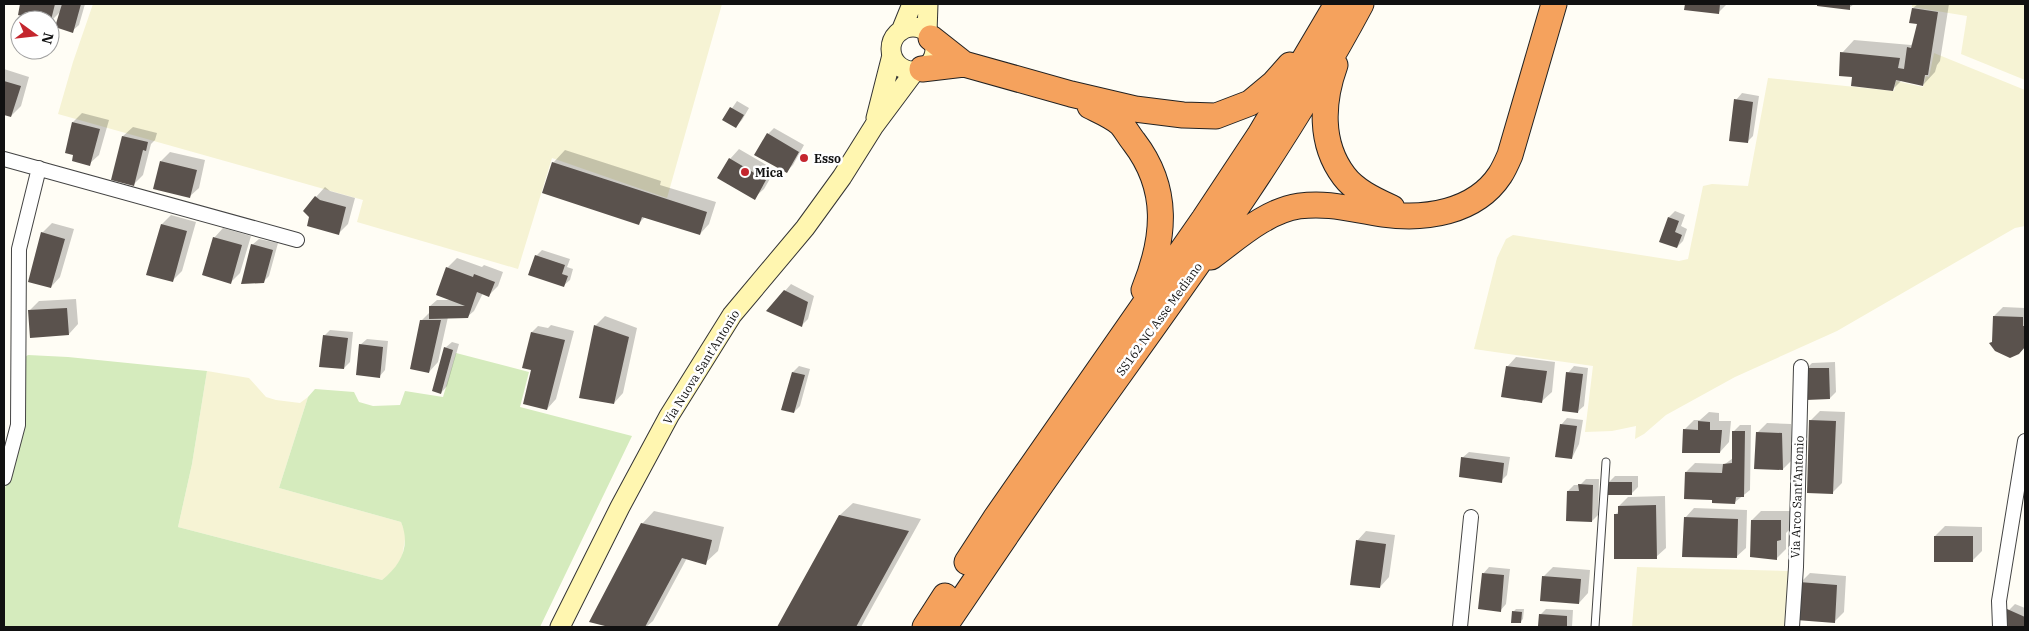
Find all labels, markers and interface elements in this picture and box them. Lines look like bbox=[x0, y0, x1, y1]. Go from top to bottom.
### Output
north arrow bbox=[10, 10, 60, 60]
text: N bbox=[37, 31, 58, 46]
place label: Esso bbox=[814, 151, 841, 166]
marker: Esso bbox=[798, 152, 810, 164]
place label: Mica bbox=[755, 165, 783, 180]
marker: Mica bbox=[739, 166, 751, 178]
street label: SS162 NC Asse Mediano bbox=[1113, 259, 1205, 379]
street label: Via Nuova Sant'Antonio bbox=[660, 307, 743, 427]
street label: Via Arco Sant'Antonio bbox=[1787, 435, 1807, 559]

